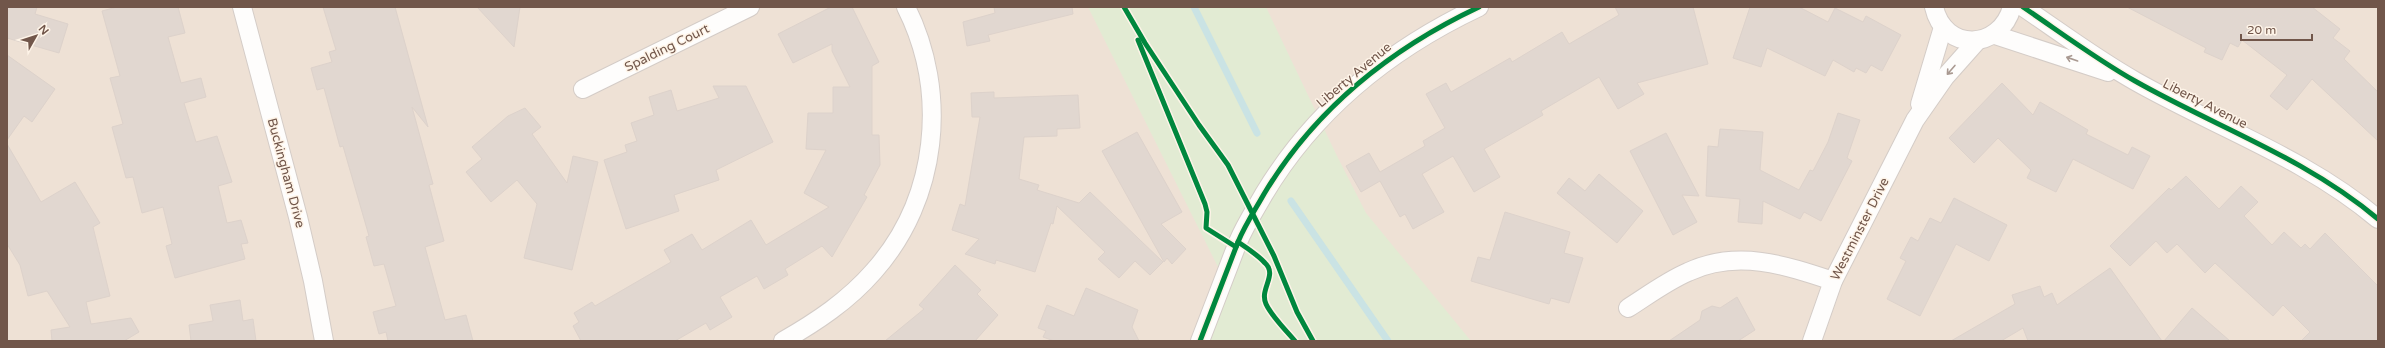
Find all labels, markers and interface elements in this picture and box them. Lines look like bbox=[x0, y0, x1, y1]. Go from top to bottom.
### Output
north arrow bbox=[16, 16, 56, 56]
scale bar bbox=[2241, 16, 2312, 42]
street label: Spalding Court bbox=[622, 21, 712, 75]
text: N bbox=[36, 22, 51, 38]
text: 20 m bbox=[2247, 23, 2276, 37]
street label: Liberty Avenue bbox=[1313, 39, 1395, 111]
one-way arrow bbox=[2065, 55, 2078, 62]
one-way arrow bbox=[1947, 65, 1956, 75]
street label: Liberty Avenue bbox=[2160, 76, 2250, 132]
street label: Buckingham Drive bbox=[264, 116, 308, 230]
street label: Westminster Drive bbox=[1827, 175, 1893, 283]

